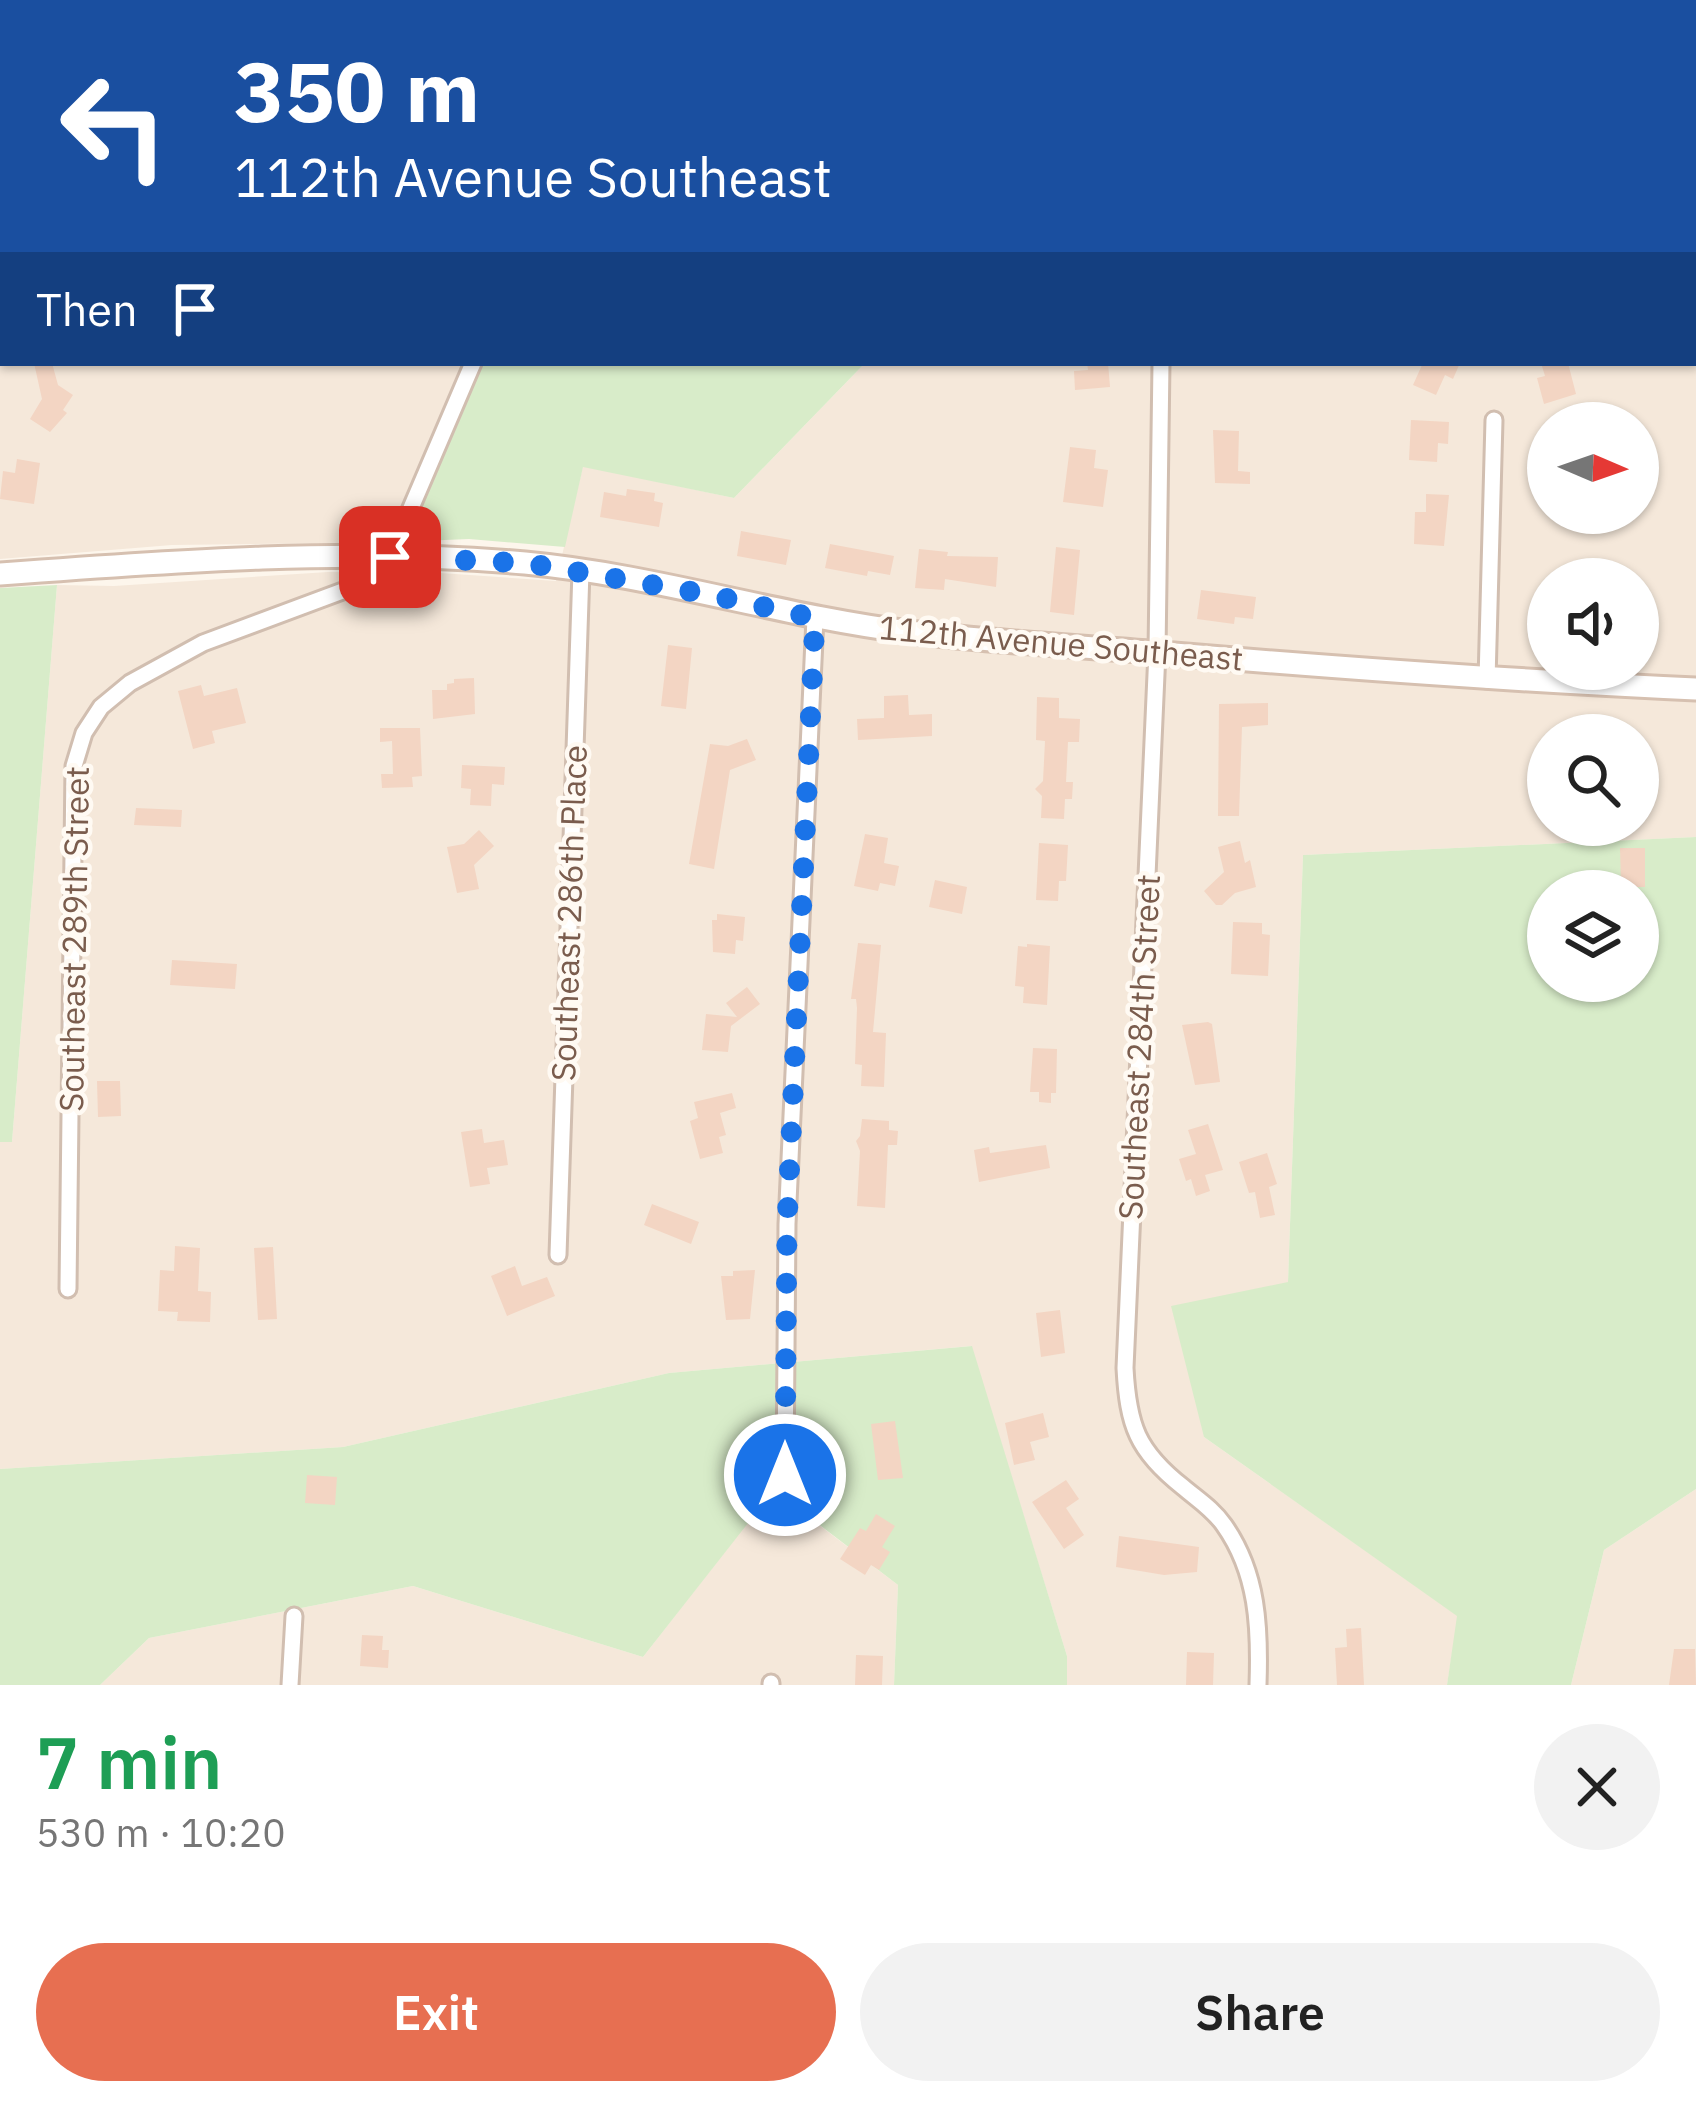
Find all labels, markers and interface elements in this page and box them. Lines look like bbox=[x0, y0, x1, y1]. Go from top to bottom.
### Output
text: 350 m bbox=[234, 36, 480, 145]
icon: left bbox=[36, 48, 192, 204]
text: 112th Avenue Southeast bbox=[234, 142, 832, 212]
icon: arrive bbox=[162, 276, 228, 342]
text: Then bbox=[36, 280, 138, 338]
north arrow bbox=[1527, 402, 1659, 534]
map controls bbox=[1527, 402, 1659, 1002]
pin bbox=[339, 506, 441, 608]
icon: arrive bbox=[357, 524, 423, 590]
button: sound bbox=[1527, 558, 1659, 690]
street label: 112th Avenue Southeast bbox=[877, 605, 1245, 680]
button: search bbox=[1527, 714, 1659, 846]
street label: Southeast 286th Place bbox=[541, 744, 596, 1082]
street label: Southeast 289th Street bbox=[49, 766, 98, 1112]
button: layers bbox=[1527, 870, 1659, 1002]
street label: Southeast 284th Street bbox=[1108, 873, 1169, 1221]
position arrow bbox=[722, 1412, 848, 1538]
text: 7 min bbox=[36, 1715, 222, 1809]
button: close bbox=[1534, 1724, 1660, 1850]
text: 530 m · 10:20 bbox=[36, 1807, 286, 1858]
button: Exit bbox=[36, 1943, 836, 2081]
button: Share bbox=[860, 1943, 1660, 2081]

